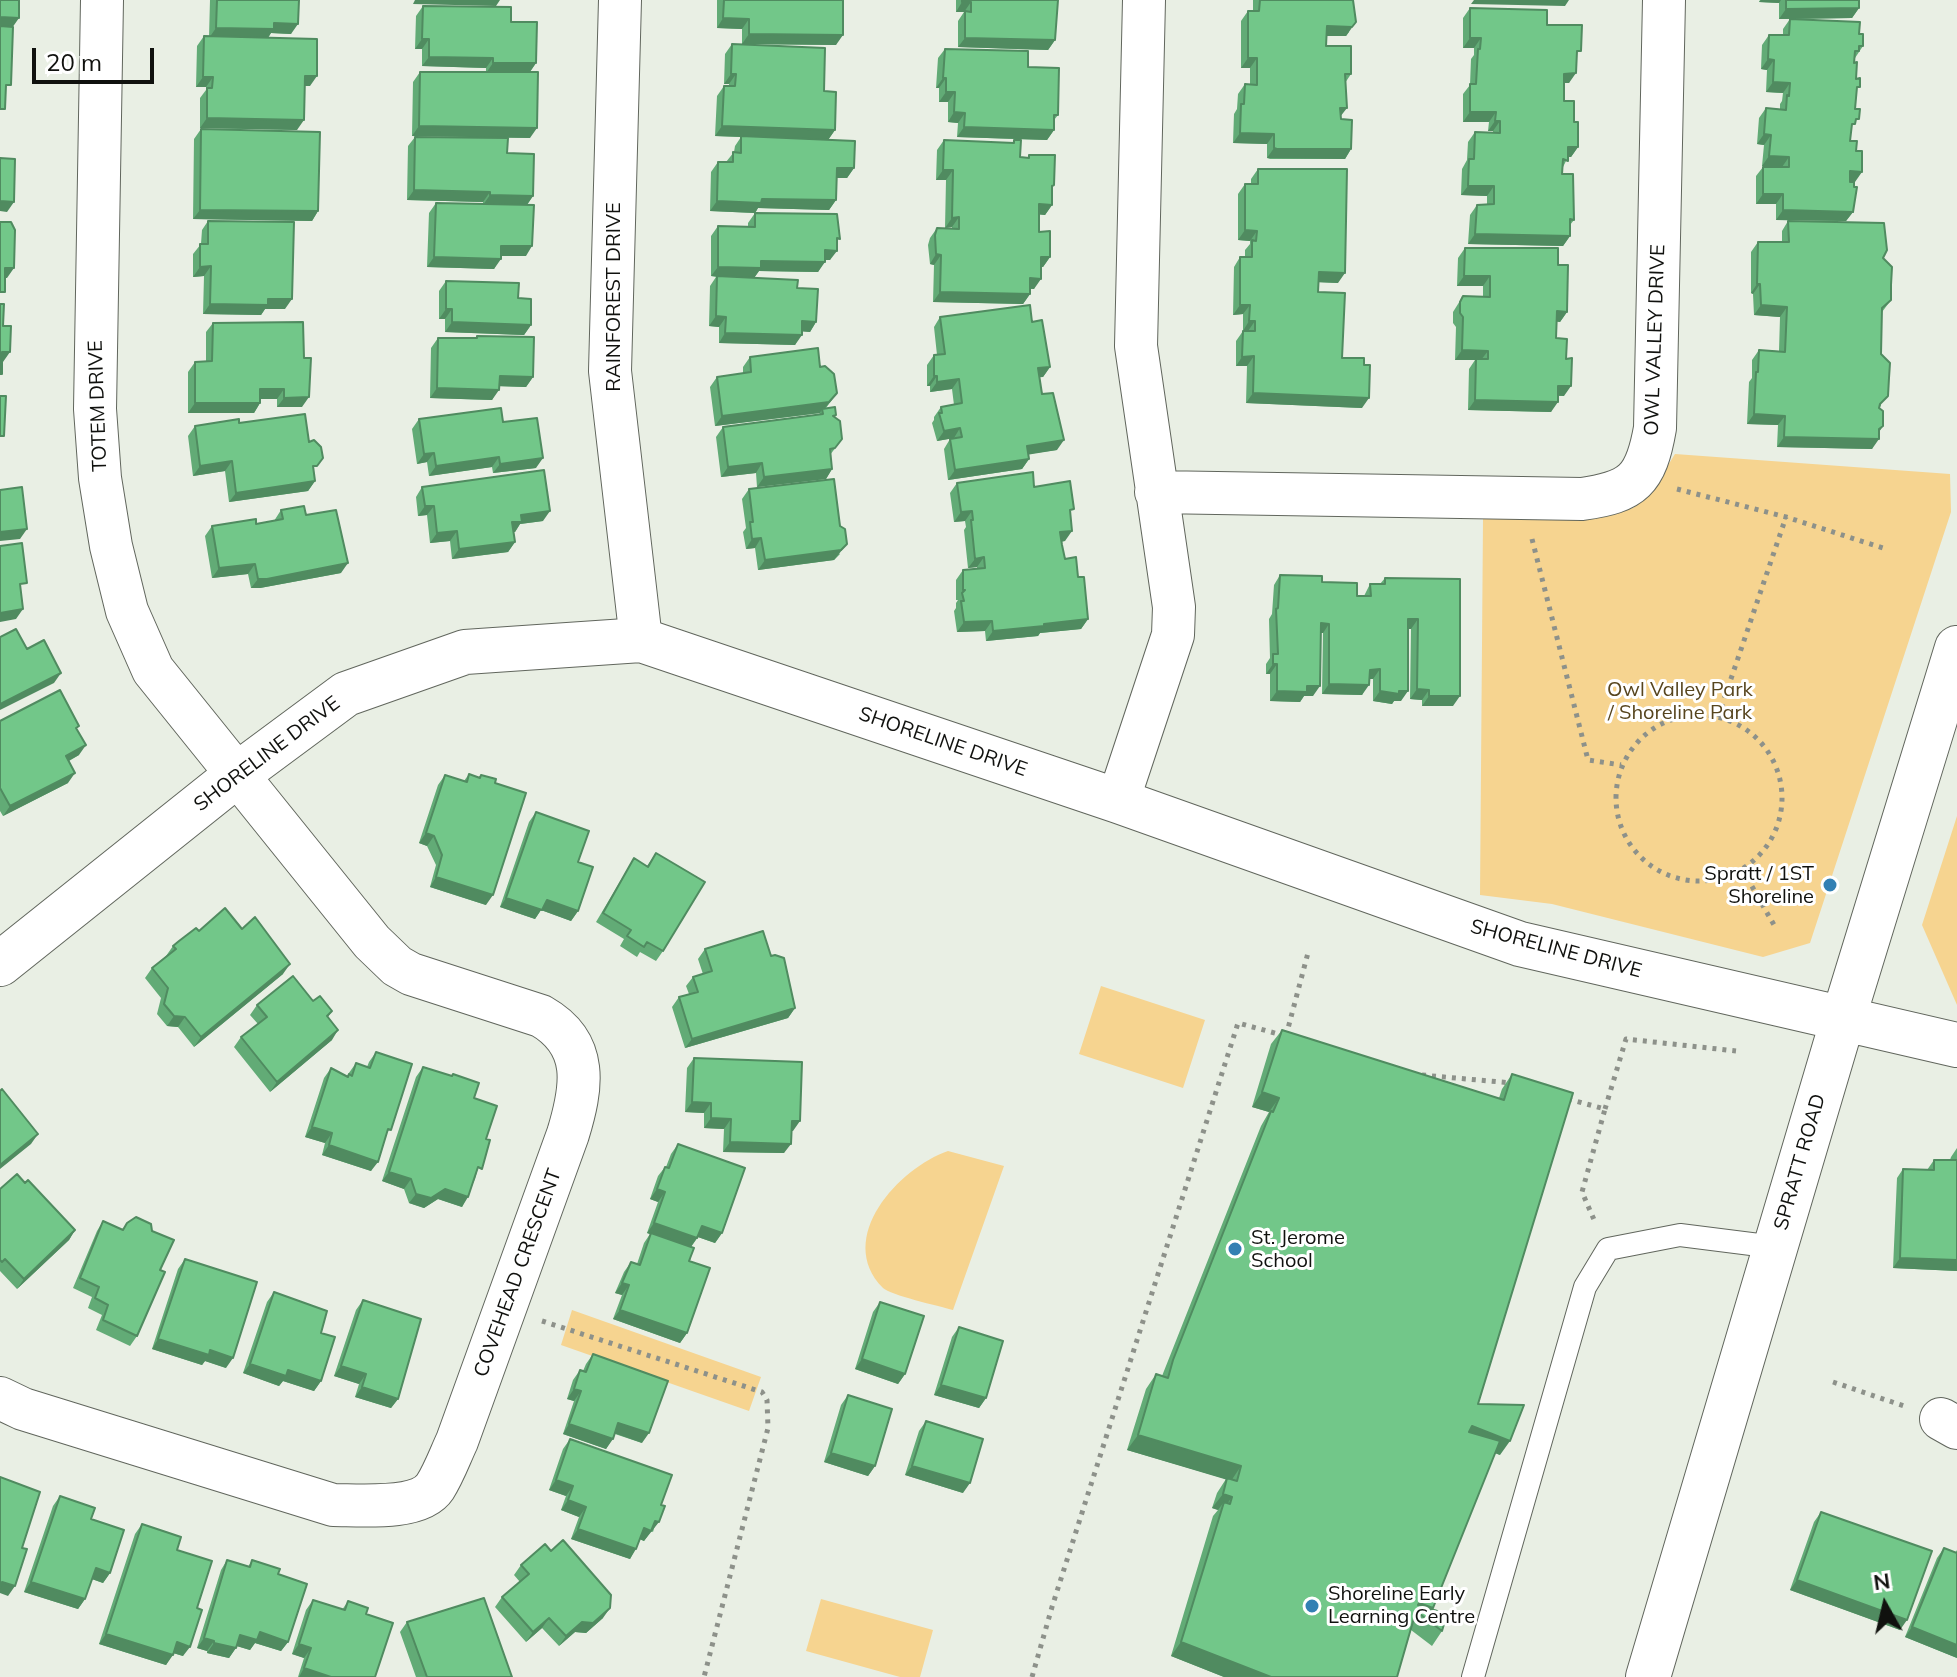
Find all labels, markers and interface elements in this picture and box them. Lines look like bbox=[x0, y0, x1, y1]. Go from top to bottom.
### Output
scale bar bbox=[36, 32, 158, 82]
text: 20 m bbox=[46, 47, 102, 77]
street label: RAINFOREST DRIVE bbox=[602, 202, 626, 392]
street label: OWL VALLEY DRIVE bbox=[1640, 244, 1670, 436]
street label: TOTEM DRIVE bbox=[84, 340, 112, 472]
park label: Owl Valley Park / Shoreline Park bbox=[1607, 678, 1753, 725]
street label: SHORELINE DRIVE bbox=[189, 691, 345, 817]
street label: SHORELINE DRIVE bbox=[856, 702, 1030, 782]
place label: Spratt / 1ST Shoreline bbox=[1704, 862, 1814, 909]
marker: Spratt / 1ST Shoreline bbox=[1821, 876, 1839, 894]
street label: SHORELINE DRIVE bbox=[1468, 915, 1644, 983]
street label: SPRATT ROAD bbox=[1769, 1091, 1831, 1233]
street label: COVEHEAD CRESCENT bbox=[469, 1166, 567, 1380]
place label: St. Jerome School bbox=[1251, 1226, 1345, 1273]
marker: St. Jerome School bbox=[1226, 1240, 1244, 1258]
north arrow bbox=[1845, 1565, 1925, 1645]
text: N bbox=[1871, 1566, 1892, 1596]
place label: Shoreline Early Learning Centre bbox=[1328, 1582, 1475, 1629]
marker: Shoreline Early Learning Centre bbox=[1303, 1597, 1321, 1615]

